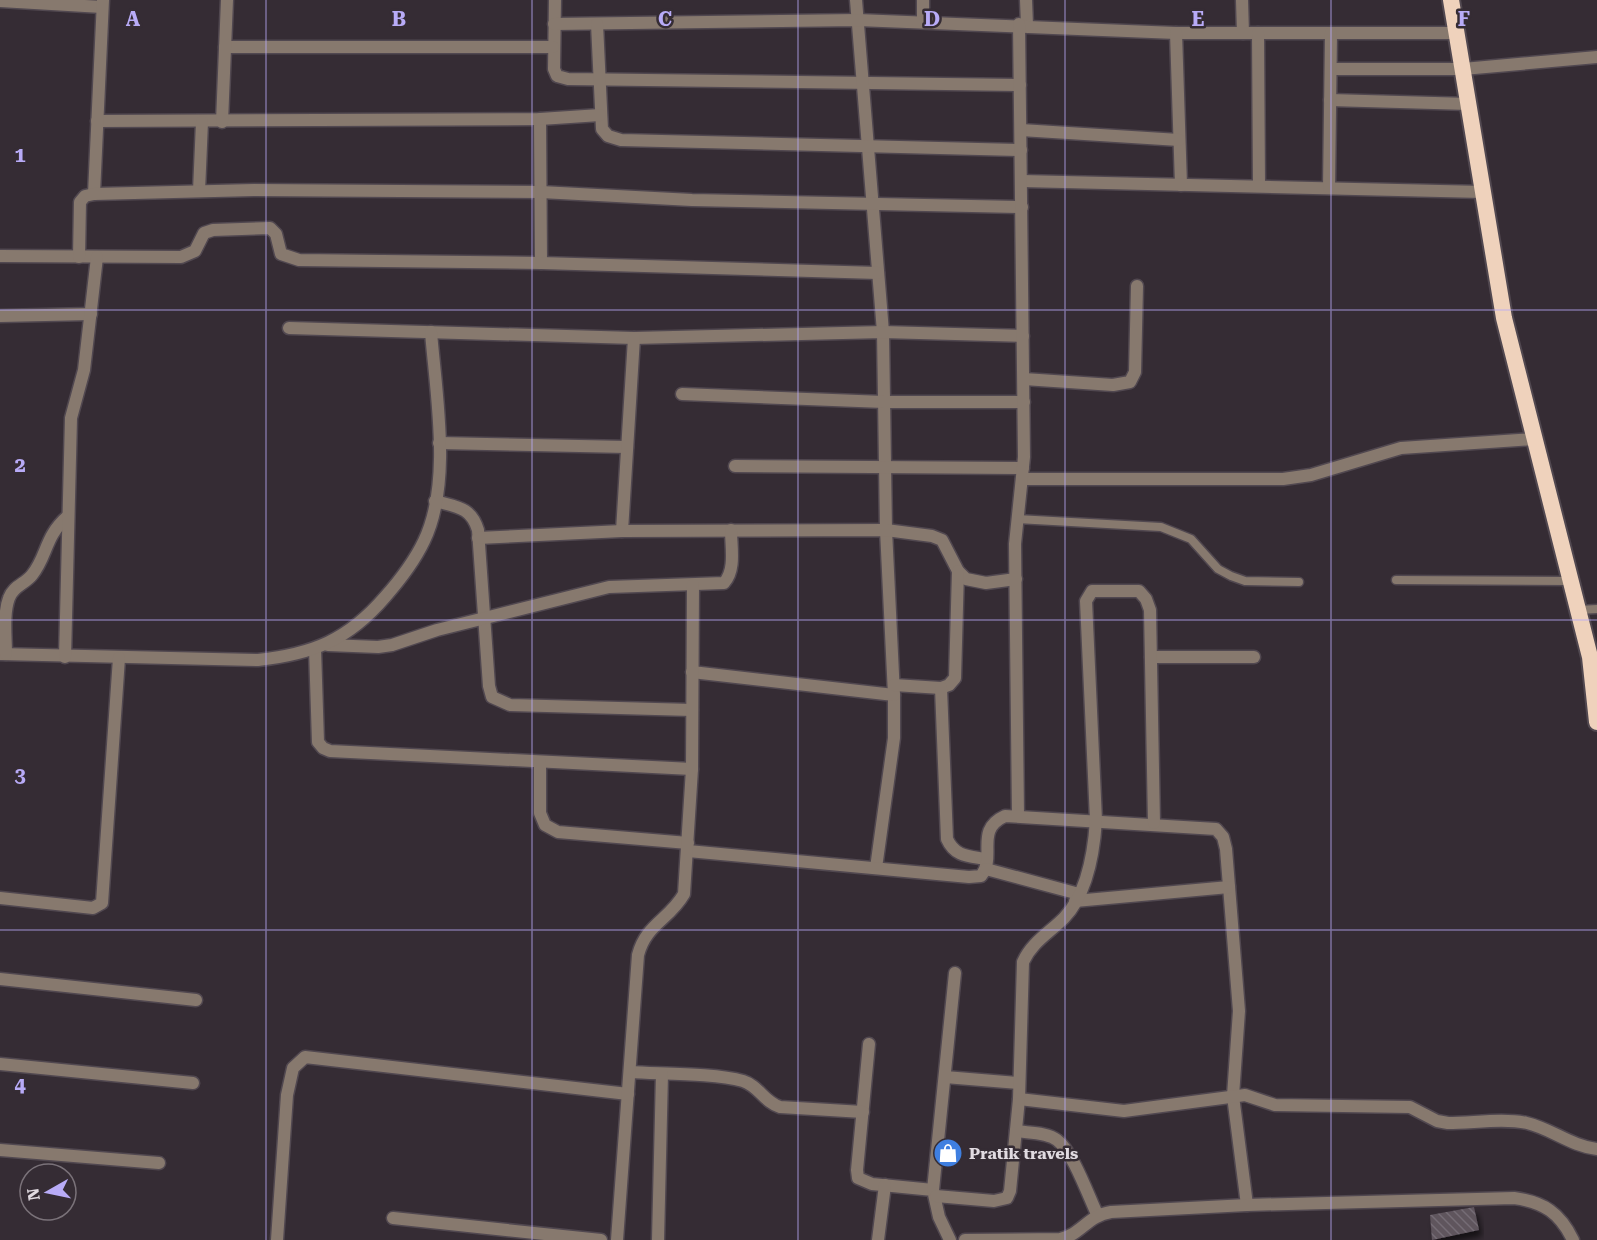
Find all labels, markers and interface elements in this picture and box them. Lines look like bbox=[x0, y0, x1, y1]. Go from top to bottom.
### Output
text: A bbox=[126, 7, 141, 31]
text: B bbox=[392, 7, 406, 31]
text: C bbox=[658, 7, 672, 31]
text: D bbox=[924, 7, 940, 31]
text: E bbox=[1192, 7, 1205, 31]
text: F bbox=[1458, 7, 1470, 31]
text: 1 bbox=[14, 143, 26, 167]
text: 2 bbox=[14, 453, 26, 477]
text: 3 bbox=[14, 763, 26, 787]
text: 4 bbox=[14, 1073, 26, 1097]
shop icon: Pratik travels bbox=[932, 1137, 964, 1169]
place label: Pratik travels bbox=[969, 1144, 1078, 1163]
north arrow bbox=[18, 1162, 78, 1222]
text: N bbox=[23, 1187, 44, 1202]

